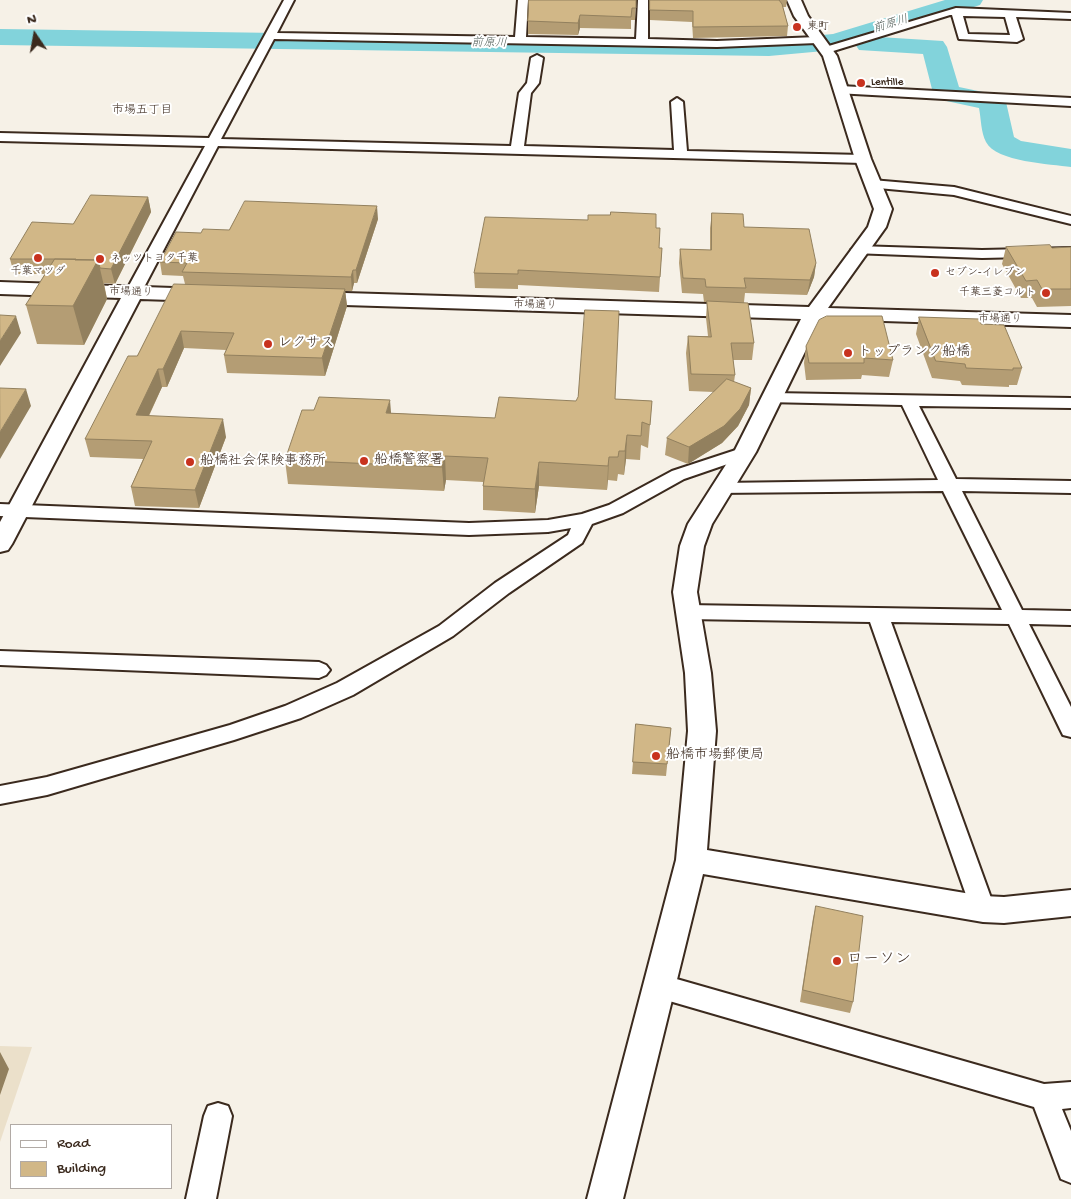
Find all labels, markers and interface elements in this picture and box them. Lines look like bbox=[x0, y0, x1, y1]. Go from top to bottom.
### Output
north arrow bbox=[10, 10, 60, 60]
text: N bbox=[26, 11, 38, 29]
water label: 前原川 bbox=[872, 13, 910, 37]
place label: 東町 bbox=[807, 20, 829, 34]
marker: 東町 bbox=[791, 21, 803, 33]
water label: 前原川 bbox=[471, 36, 507, 52]
place label: Lentille bbox=[871, 76, 903, 90]
marker: Lentille bbox=[855, 77, 867, 89]
district label: 市場五丁目 bbox=[112, 104, 172, 118]
marker: 千葉マツダ bbox=[32, 252, 44, 264]
place label: ネッツトヨタ千葉 bbox=[110, 252, 198, 266]
marker: ネッツトヨタ千葉 bbox=[94, 253, 106, 265]
place label: 千葉マツダ bbox=[11, 265, 65, 279]
place label: セブン-イレブン bbox=[945, 266, 1025, 280]
marker: セブン-イレブン bbox=[929, 267, 941, 279]
street label: 市場通り bbox=[109, 286, 153, 300]
place label: 千葉三菱コルト bbox=[959, 286, 1036, 300]
marker: 千葉三菱コルト bbox=[1040, 287, 1052, 299]
street label: 市場通り bbox=[513, 299, 557, 313]
street label: 市場通り bbox=[978, 313, 1022, 327]
place label: レクサス bbox=[278, 336, 334, 352]
marker: レクサス bbox=[262, 338, 274, 350]
place label: トップランク船橋 bbox=[858, 345, 970, 361]
marker: トップランク船橋 bbox=[842, 347, 854, 359]
place label: 船橋警察署 bbox=[374, 453, 444, 469]
place label: 船橋社会保険事務所 bbox=[200, 454, 326, 470]
marker: 船橋警察署 bbox=[358, 455, 370, 467]
marker: 船橋社会保険事務所 bbox=[184, 456, 196, 468]
place label: 船橋市場郵便局 bbox=[666, 748, 764, 764]
marker: 船橋市場郵便局 bbox=[650, 750, 662, 762]
place label: ローソン bbox=[847, 951, 911, 971]
marker: ローソン bbox=[831, 955, 843, 967]
legend bbox=[10, 1124, 172, 1189]
text: Road bbox=[57, 1135, 90, 1153]
text: Building bbox=[57, 1160, 106, 1178]

